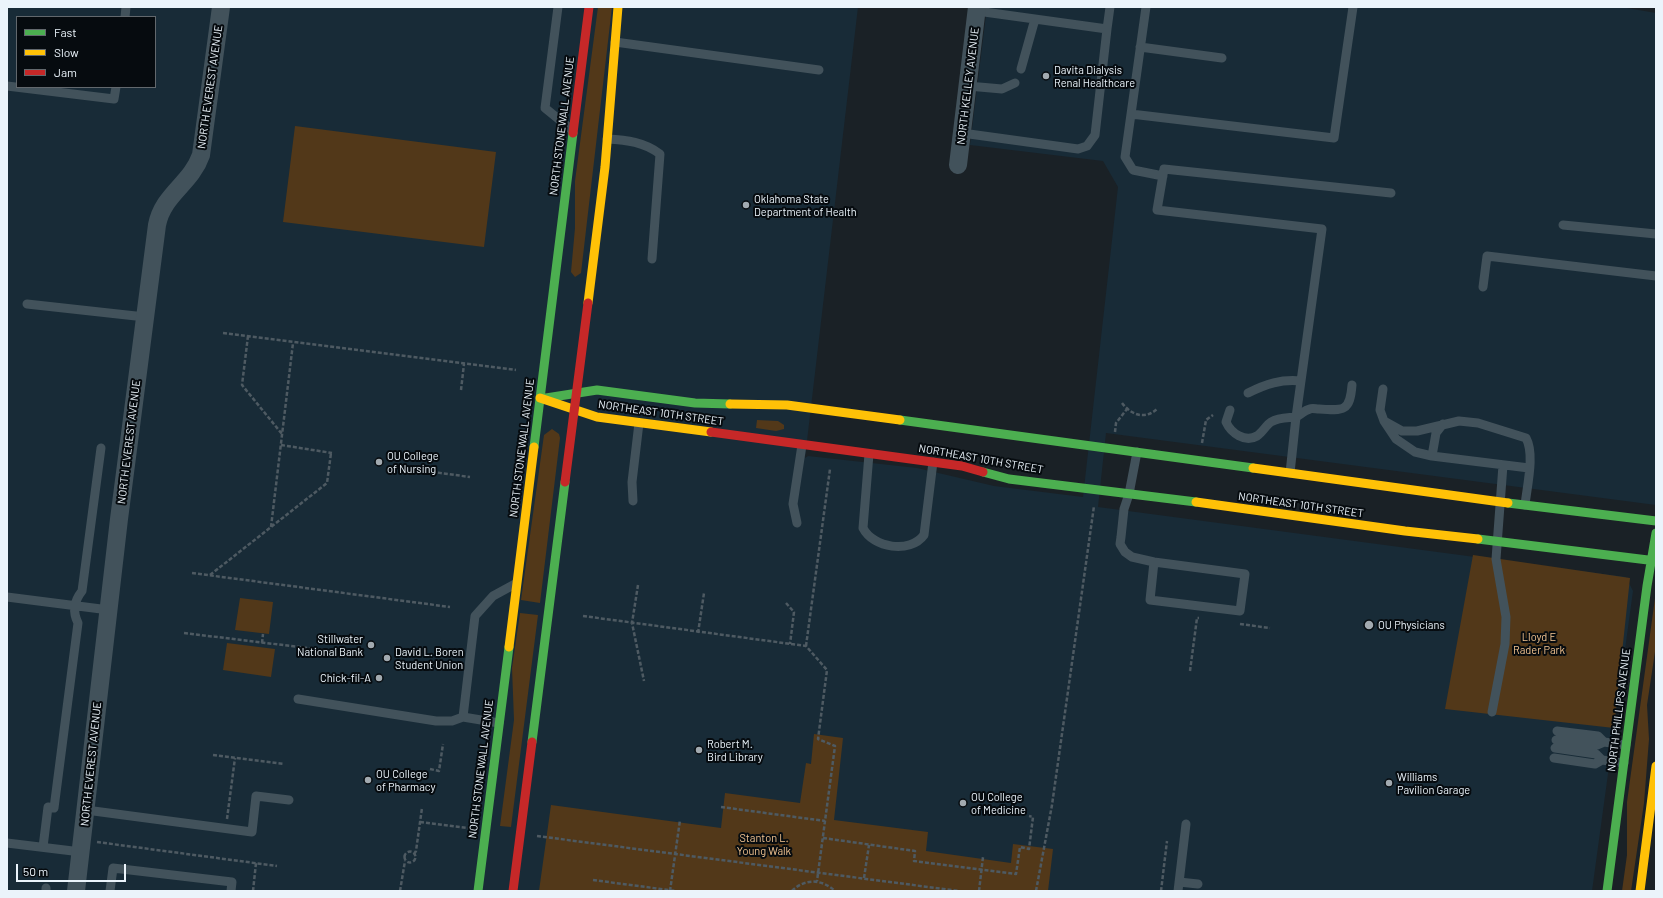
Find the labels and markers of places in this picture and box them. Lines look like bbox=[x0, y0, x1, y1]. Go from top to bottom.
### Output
place label: Davita Dialysis Renal Healthcare bbox=[1054, 63, 1135, 89]
marker: Davita Dialysis Renal Healthcare bbox=[1041, 71, 1051, 81]
place label: Oklahoma State Department of Health bbox=[754, 192, 857, 218]
marker: Oklahoma State Department of Health bbox=[741, 200, 751, 210]
place label: OU College of Nursing bbox=[387, 449, 439, 475]
marker: OU College of Nursing bbox=[374, 457, 384, 467]
place label: OU Physicians bbox=[1378, 618, 1445, 632]
marker: OU Physicians bbox=[1363, 619, 1375, 631]
place label: Stillwater National Bank bbox=[297, 632, 363, 658]
marker: Stillwater National Bank bbox=[366, 640, 376, 650]
place label: David L. Boren Student Union bbox=[395, 645, 464, 671]
marker: David L. Boren Student Union bbox=[382, 653, 392, 663]
place label: Chick-fil-A bbox=[320, 671, 371, 685]
marker: Chick-fil-A bbox=[374, 673, 384, 683]
place label: Robert M. Bird Library bbox=[707, 737, 763, 763]
marker: Robert M. Bird Library bbox=[694, 745, 704, 755]
place label: OU College of Pharmacy bbox=[376, 767, 436, 793]
place label: Williams Pavilion Garage bbox=[1397, 770, 1470, 796]
marker: OU College of Pharmacy bbox=[363, 775, 373, 785]
marker: Williams Pavilion Garage bbox=[1384, 778, 1394, 788]
place label: OU College of Medicine bbox=[971, 790, 1026, 816]
marker: OU College of Medicine bbox=[958, 798, 968, 808]

